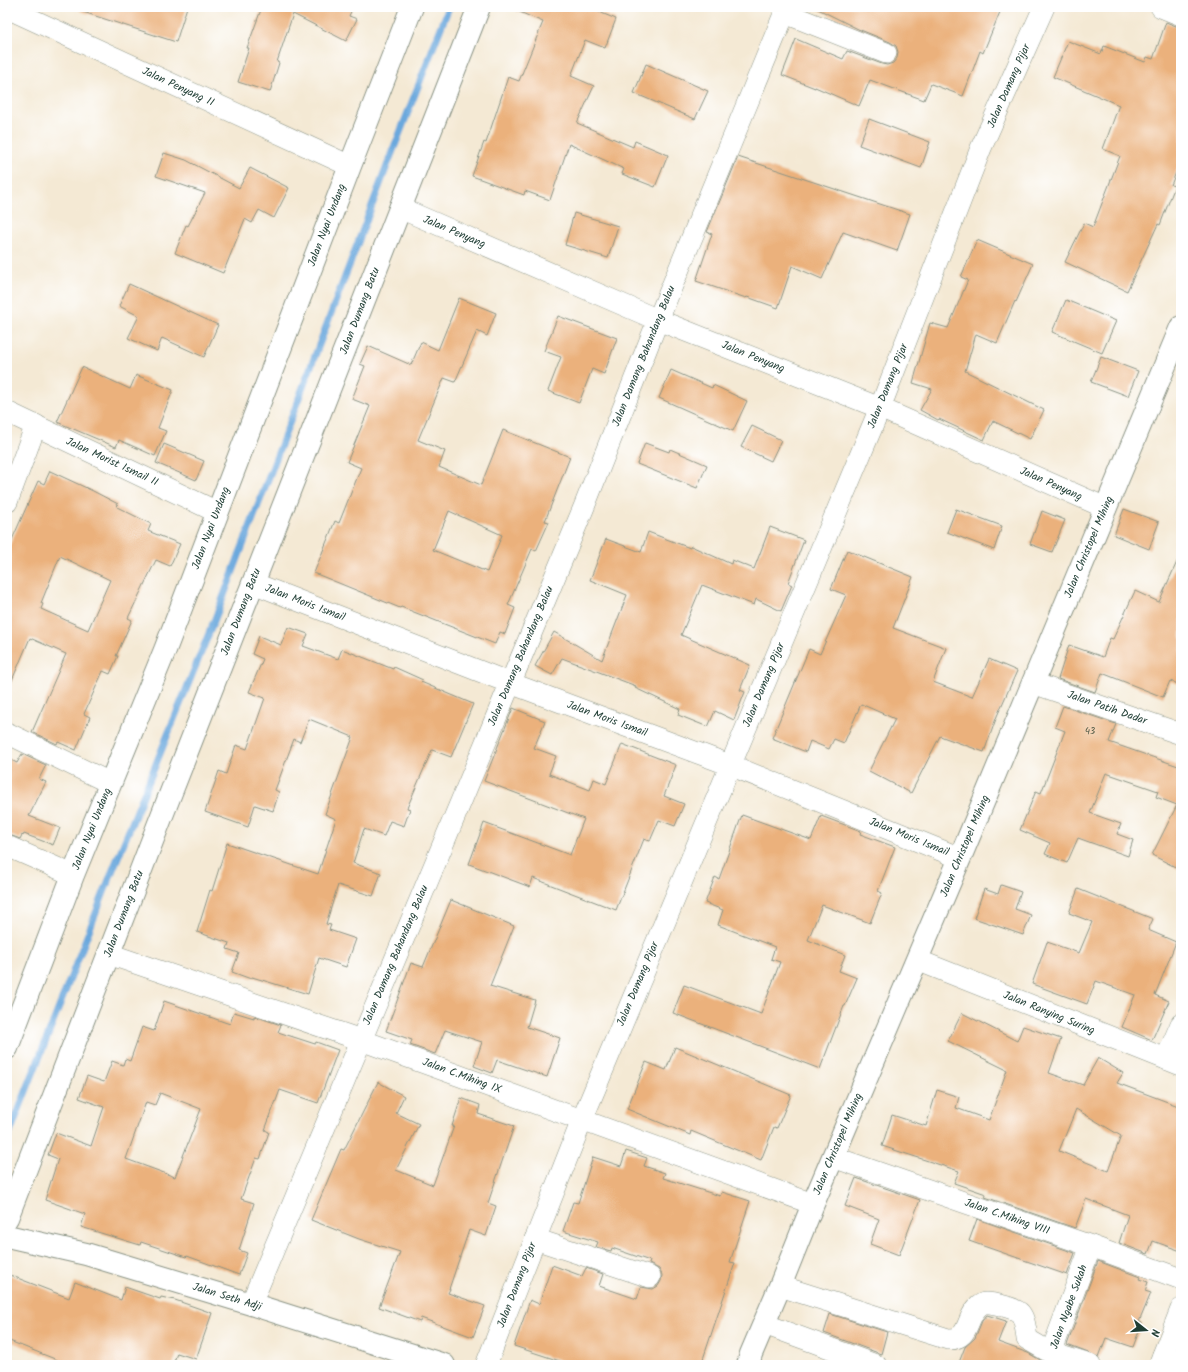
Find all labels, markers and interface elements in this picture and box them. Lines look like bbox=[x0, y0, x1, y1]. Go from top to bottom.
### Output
street label: Jalan Damang Pijar bbox=[982, 40, 1036, 131]
street label: Jalan Penyang II bbox=[139, 62, 217, 112]
street label: Jalan Nyai Undang bbox=[303, 181, 351, 269]
street label: Jalan Penyang bbox=[420, 211, 488, 253]
street label: Jalan Dumang Batu bbox=[335, 264, 385, 357]
street label: Jalan Damang Bahandang Balau bbox=[607, 282, 681, 429]
street label: Jalan Penyang bbox=[719, 336, 787, 378]
street label: Jalan Damang Pijar bbox=[863, 340, 914, 431]
street label: Jalan Morist Ismail II bbox=[63, 433, 161, 491]
street label: Jalan Penyang bbox=[1017, 462, 1085, 506]
street label: Jalan Nyai Undang bbox=[187, 484, 235, 572]
street label: Jalan Christopel Mihing bbox=[1059, 493, 1119, 601]
street label: Jalan Dumang Batu bbox=[216, 565, 266, 658]
street label: Jalan Moris Ismail bbox=[262, 579, 348, 627]
street label: Jalan Damang Bahandang Balau bbox=[483, 583, 559, 729]
street label: Jalan Damang Pijar bbox=[738, 639, 790, 730]
street label: Jalan Patih Dadar bbox=[1065, 686, 1151, 731]
street label: Jalan Moris Ismail bbox=[564, 696, 650, 742]
house number: 43 bbox=[1085, 724, 1095, 739]
street label: Jalan Nyai Undang bbox=[67, 785, 117, 873]
street label: Jalan Christopel Mihing bbox=[935, 792, 995, 900]
street label: Jalan Moris Ismail bbox=[866, 813, 952, 861]
street label: Jalan Dumang Batu bbox=[99, 867, 149, 960]
street label: Jalan Damang Bahandang Balau bbox=[358, 882, 434, 1028]
street label: Jalan Damang Pijar bbox=[612, 938, 664, 1029]
street label: Jalan Ranying Suring bbox=[1000, 986, 1098, 1040]
street label: Jalan C.Mihing IX bbox=[420, 1053, 504, 1099]
street label: Jalan Christopel Mihing bbox=[808, 1090, 868, 1198]
street label: Jalan C.Mihing VIII bbox=[962, 1194, 1052, 1240]
street label: Jalan Damang Pijar bbox=[492, 1238, 542, 1330]
street label: Jalan Ngabe Sukah bbox=[1045, 1262, 1093, 1352]
street label: Jalan Seth Adji bbox=[190, 1278, 264, 1316]
north arrow bbox=[1126, 1310, 1166, 1350]
text: N bbox=[1145, 1327, 1164, 1339]

